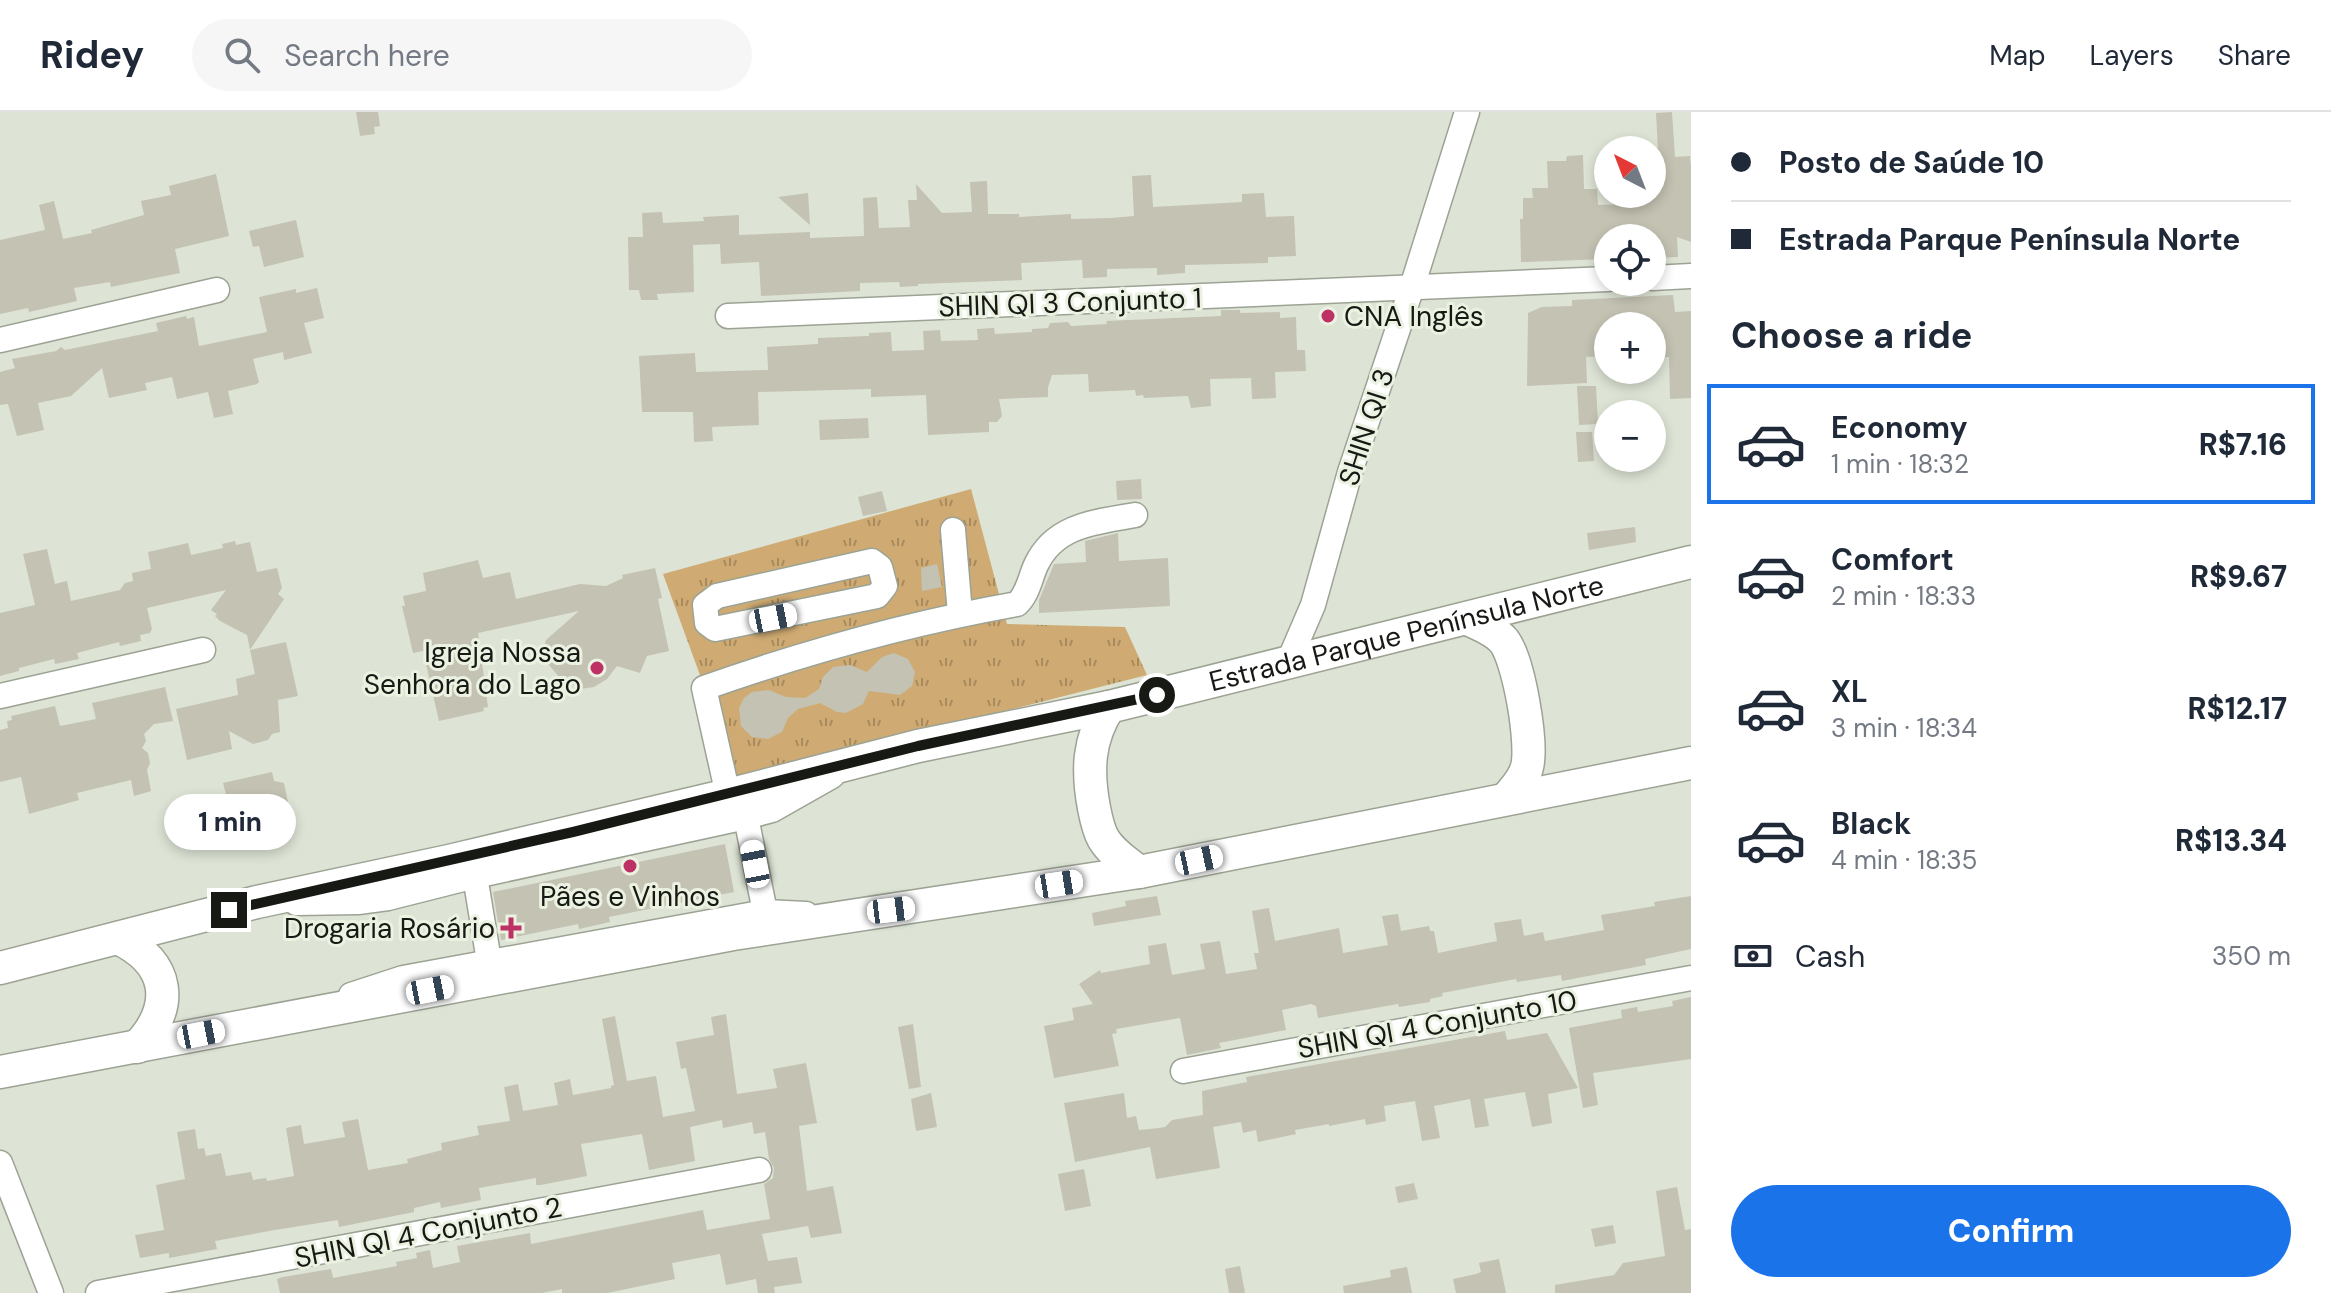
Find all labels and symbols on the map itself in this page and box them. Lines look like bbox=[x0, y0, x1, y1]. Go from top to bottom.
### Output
north arrow bbox=[1594, 136, 1666, 208]
street label: SHIN QI 3 Conjunto 1 bbox=[938, 279, 1202, 326]
place label: CNA Inglês bbox=[1344, 298, 1484, 335]
marker: CNA Inglês bbox=[1319, 307, 1337, 325]
street label: SHIN QI 3 bbox=[1330, 364, 1403, 490]
street label: Estrada Parque Península Norte bbox=[1205, 566, 1608, 700]
car bbox=[747, 602, 799, 634]
place label: Igreja Nossa Senhora do Lago bbox=[364, 634, 581, 703]
marker: Igreja Nossa Senhora do Lago bbox=[588, 659, 606, 677]
route start bbox=[1139, 677, 1175, 713]
callout: 1 min bbox=[163, 794, 295, 850]
car bbox=[739, 838, 771, 890]
car bbox=[1173, 843, 1225, 877]
marker: Pães e Vinhos bbox=[621, 857, 639, 875]
car bbox=[1033, 868, 1085, 900]
place label: Pães e Vinhos bbox=[540, 878, 720, 915]
route end bbox=[211, 892, 247, 928]
car bbox=[866, 895, 916, 925]
place label: Drogaria Rosário bbox=[284, 910, 495, 947]
marker: Drogaria Rosário bbox=[502, 919, 520, 937]
car bbox=[404, 974, 456, 1006]
street label: SHIN QI 4 Conjunto 10 bbox=[1295, 982, 1580, 1067]
car bbox=[175, 1018, 227, 1050]
street label: SHIN QI 4 Conjunto 2 bbox=[291, 1188, 565, 1277]

